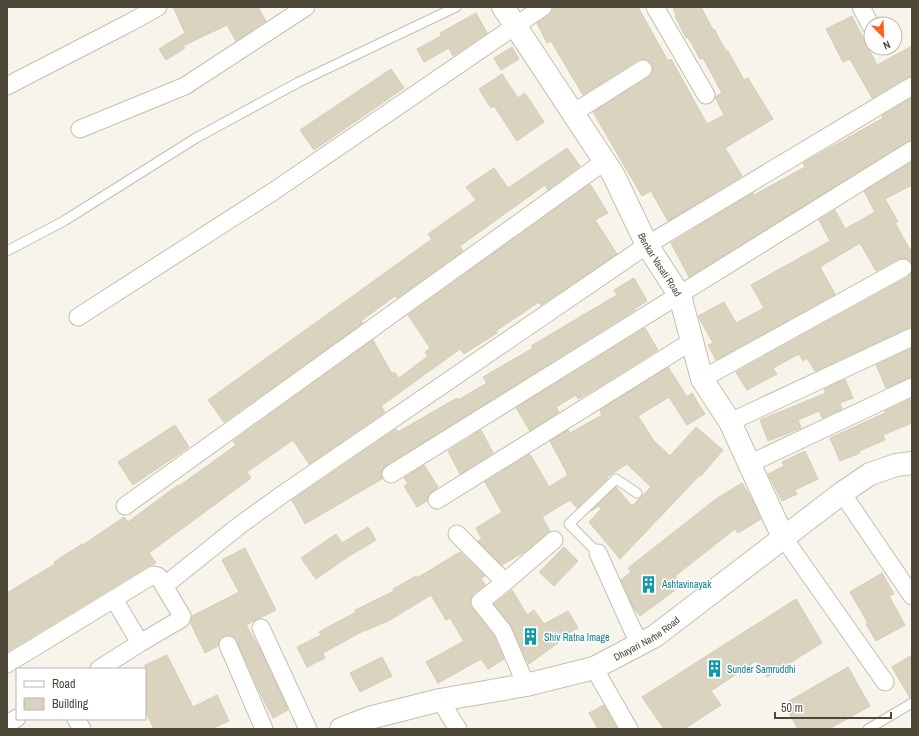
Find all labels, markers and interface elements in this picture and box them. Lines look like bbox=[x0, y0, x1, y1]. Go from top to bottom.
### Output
north arrow bbox=[863, 16, 903, 56]
text: N bbox=[881, 37, 893, 53]
street label: Benkar Vasati Road bbox=[635, 231, 684, 299]
building icon: Ashtavinayak bbox=[639, 574, 659, 594]
place label: Ashtavinayak bbox=[661, 578, 712, 591]
street label: Dhayari Narhe Road bbox=[611, 614, 682, 664]
building icon: Shiv Ratna Image bbox=[521, 627, 541, 647]
place label: Shiv Ratna Image bbox=[544, 631, 610, 644]
building icon: Sunder Samruddhi bbox=[704, 659, 724, 679]
place label: Sunder Samruddhi bbox=[727, 663, 796, 676]
legend bbox=[16, 668, 146, 720]
text: Road bbox=[52, 676, 76, 692]
scale bar bbox=[775, 694, 891, 720]
text: Building bbox=[52, 696, 89, 712]
text: 50 m bbox=[781, 700, 803, 716]

